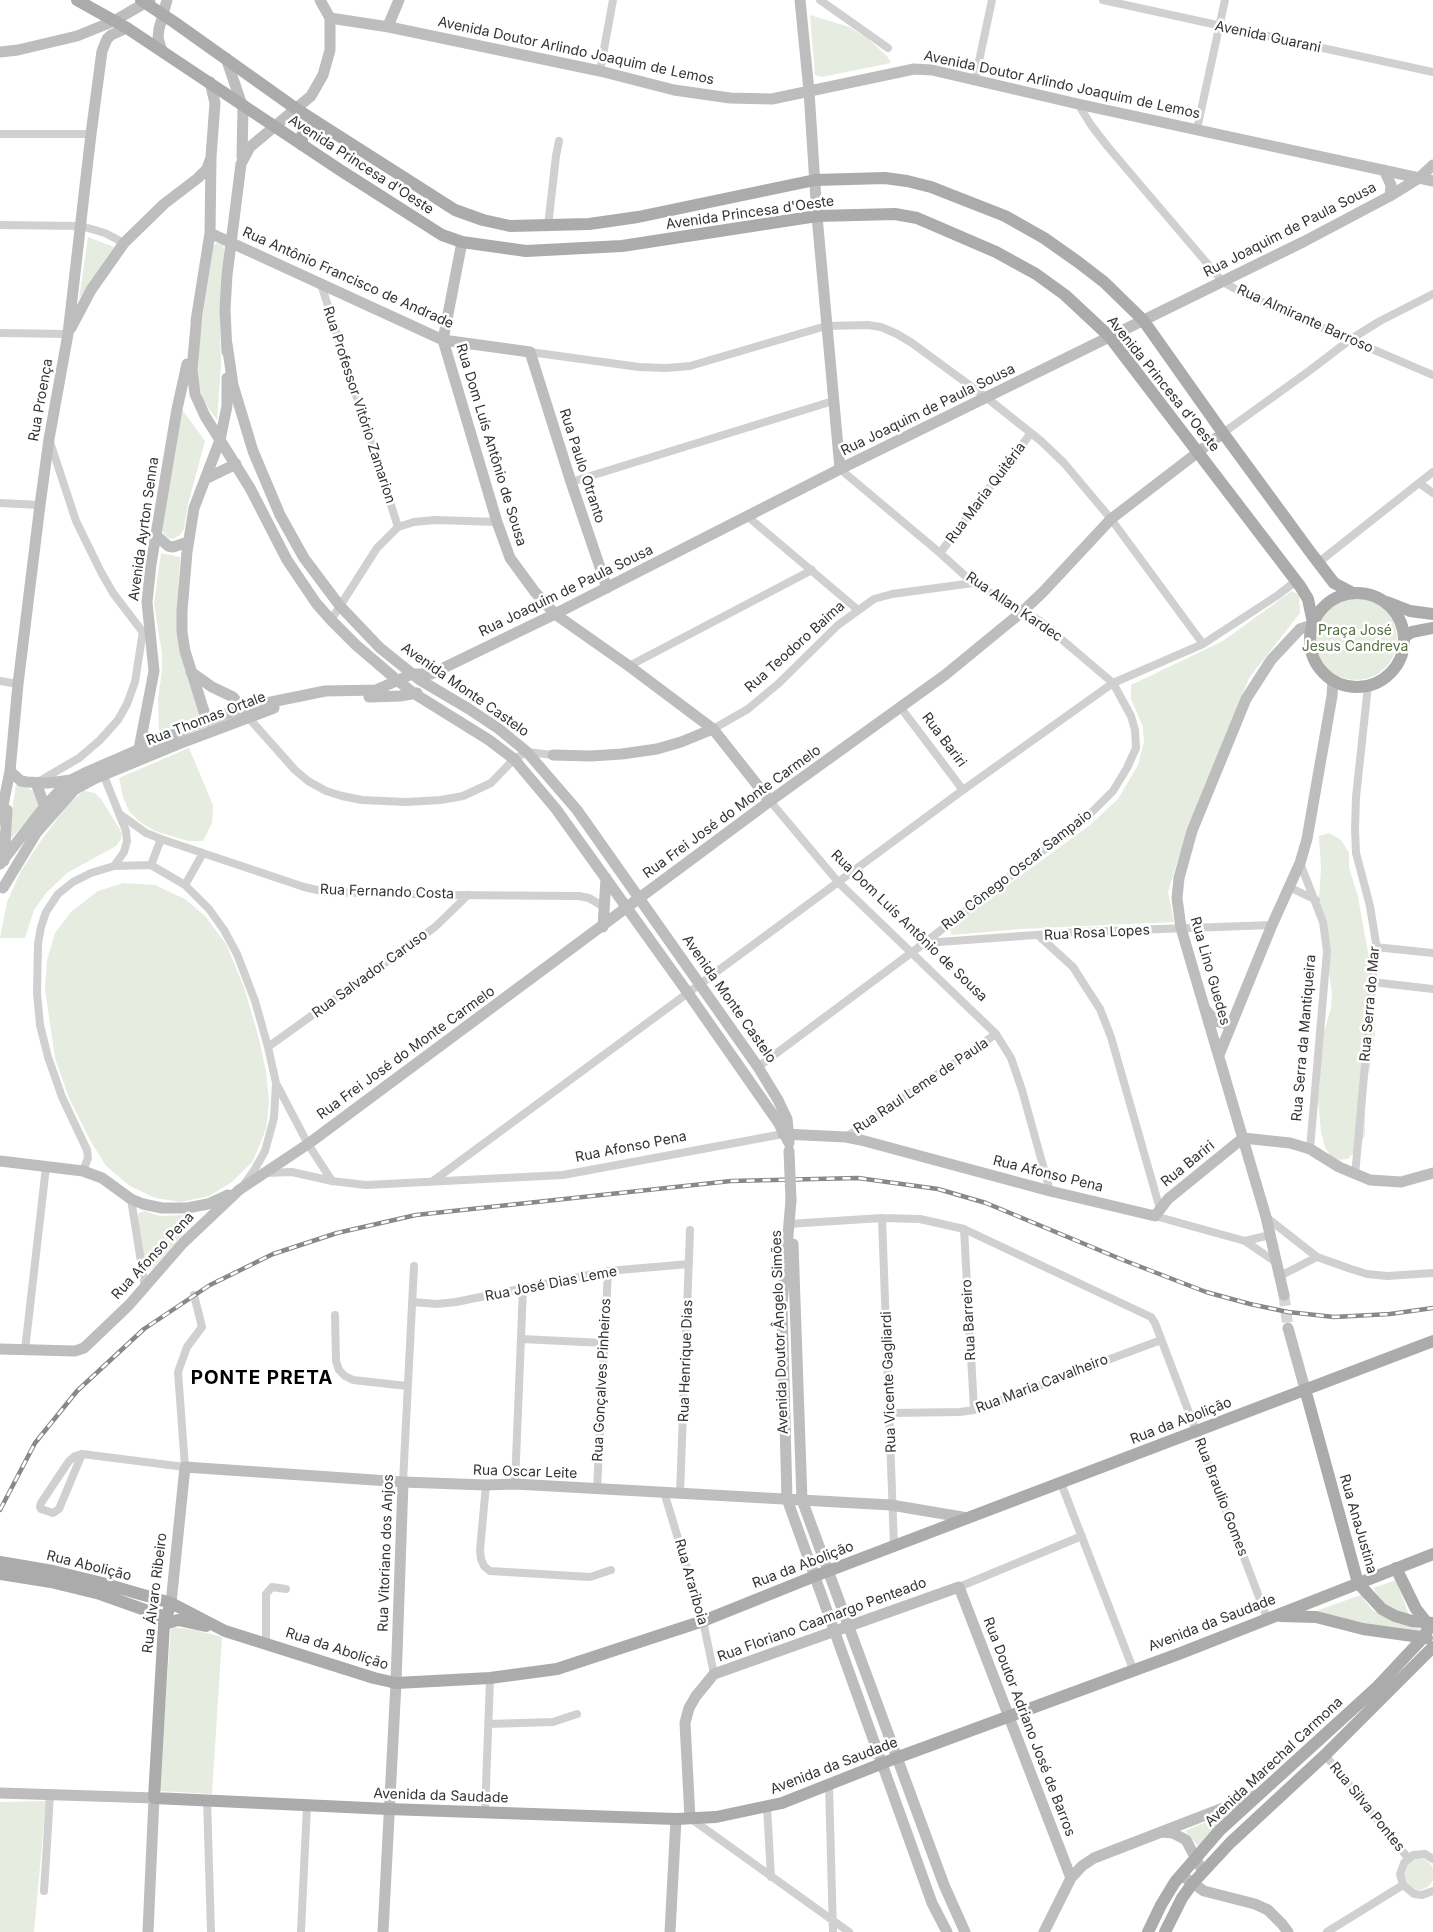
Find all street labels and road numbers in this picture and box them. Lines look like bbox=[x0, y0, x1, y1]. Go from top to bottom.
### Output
street label: Avenida Doutor Arlindo Joaquim de Lemos bbox=[436, 13, 716, 89]
street label: Avenida Guarani bbox=[1213, 18, 1323, 56]
street label: Avenida Doutor Arlindo Joaquim de Lemos bbox=[922, 47, 1202, 123]
street label: Avenida Princesa d'Oeste bbox=[285, 112, 437, 218]
street label: Rua Joaquim de Paula Sousa bbox=[1201, 179, 1379, 281]
street label: Avenida Princesa d'Oeste bbox=[665, 193, 835, 233]
street label: Rua Antônio Francisco de Andrade bbox=[240, 224, 456, 332]
street label: Rua Almirante Barroso bbox=[1234, 281, 1376, 357]
street label: Rua Professor Vitório Zamarion bbox=[319, 304, 399, 506]
street label: Avenida Princesa d'Oeste bbox=[1103, 313, 1223, 455]
street label: Rua Dom Luís Antônio de Sousa bbox=[452, 342, 530, 548]
street label: Rua Proença bbox=[25, 357, 57, 443]
street label: Rua Joaquim de Paula Sousa bbox=[838, 360, 1018, 460]
street label: Rua Paulo Otranto bbox=[556, 407, 608, 525]
street label: Rua Maria Quitéria bbox=[943, 439, 1029, 547]
street label: Avenida Ayrton Senna bbox=[126, 456, 162, 602]
street label: Rua Joaquim de Paula Sousa bbox=[476, 541, 656, 641]
street label: Rua Allan Kardec bbox=[963, 569, 1065, 645]
street label: Rua Teodoro Baima bbox=[742, 598, 848, 696]
street label: Avenida Monte Castelo bbox=[398, 639, 532, 741]
street label: Rua Thomas Ortale bbox=[144, 688, 268, 750]
street label: Rua Bariri bbox=[918, 709, 970, 771]
street label: Rua Frei José do Monte Carmelo bbox=[640, 742, 824, 882]
street label: Rua Cônego Oscar Sampaio bbox=[939, 806, 1095, 934]
street label: Rua Dom Luís Antônio de Sousa bbox=[827, 847, 991, 1005]
street label: Rua Fernando Costa bbox=[320, 881, 454, 903]
street label: Rua Lino Guedes bbox=[1186, 915, 1234, 1027]
street label: Rua Rosa Lopes bbox=[1044, 922, 1150, 944]
street label: Rua Salvador Caruso bbox=[309, 926, 431, 1022]
street label: Avenida Monte Castelo bbox=[678, 932, 780, 1066]
street label: Rua Serra do Mar bbox=[1357, 946, 1383, 1062]
street label: Rua Serra da Mantiqueira bbox=[1288, 954, 1320, 1122]
street label: Rua Frei José do Monte Carmelo bbox=[314, 983, 498, 1123]
street label: Rua Raul Leme de Paula bbox=[850, 1035, 992, 1137]
street label: Rua Afonso Pena bbox=[574, 1128, 688, 1166]
street label: Rua Bariri bbox=[1158, 1137, 1218, 1191]
street label: Rua Afonso Pena bbox=[991, 1152, 1105, 1196]
street label: Rua Afonso Pena bbox=[108, 1209, 198, 1303]
street label: Avenida Doutor Ângelo Simões bbox=[768, 1230, 792, 1434]
street label: Rua José Dias Leme bbox=[484, 1263, 618, 1305]
street label: Rua Barreiro bbox=[958, 1279, 980, 1361]
street label: Rua Gonçalves Pinheiros bbox=[589, 1298, 615, 1462]
street label: Rua Henrique Dias bbox=[675, 1299, 697, 1423]
street label: Rua Vicente Gagliardi bbox=[878, 1311, 900, 1453]
street label: Rua Maria Cavalheiro bbox=[973, 1351, 1111, 1417]
street label: Rua da Abolição bbox=[1128, 1394, 1234, 1448]
street label: Rua Braulio Gomes bbox=[1191, 1435, 1251, 1559]
street label: Rua Oscar Leite bbox=[473, 1462, 577, 1482]
street label: Rua AnaJustina bbox=[1336, 1472, 1380, 1576]
street label: Rua Vitoriano dos Anjos bbox=[375, 1474, 397, 1632]
street label: Rua Álvaro Ribeiro bbox=[139, 1532, 171, 1654]
street label: Rua Arariboia bbox=[671, 1537, 711, 1627]
street label: Rua da Abolição bbox=[750, 1538, 856, 1592]
street label: Rua Abolição bbox=[45, 1547, 133, 1585]
street label: Rua Floriano Caamargo Penteado bbox=[715, 1574, 929, 1666]
street label: Avenida da Saudade bbox=[1146, 1591, 1278, 1655]
street label: Rua Doutor Adriano José de Barros bbox=[979, 1615, 1079, 1839]
street label: Rua da Abolição bbox=[283, 1624, 391, 1674]
street label: Avenida Marechal Carmona bbox=[1202, 1694, 1346, 1830]
street label: Avenida da Saudade bbox=[768, 1734, 900, 1798]
street label: Rua Silva Pontes bbox=[1326, 1759, 1408, 1855]
street label: Avenida da Saudade bbox=[373, 1785, 509, 1807]

